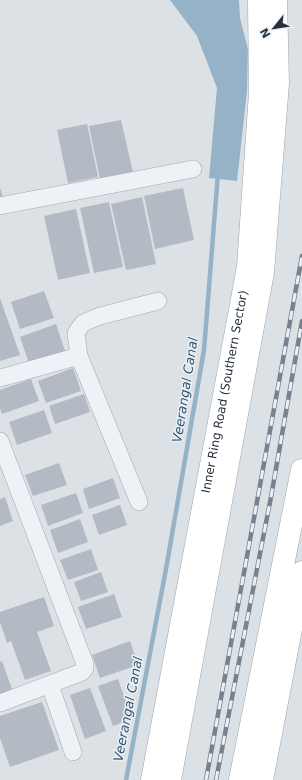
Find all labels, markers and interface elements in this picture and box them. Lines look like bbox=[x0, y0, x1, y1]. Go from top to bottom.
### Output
north arrow bbox=[254, 8, 294, 48]
text: N bbox=[258, 26, 274, 40]
street label: Inner Ring Road (Southern Sector) bbox=[199, 289, 250, 494]
water label: Veerangal Canal bbox=[169, 336, 201, 444]
water label: Veerangal Canal bbox=[110, 655, 146, 763]

